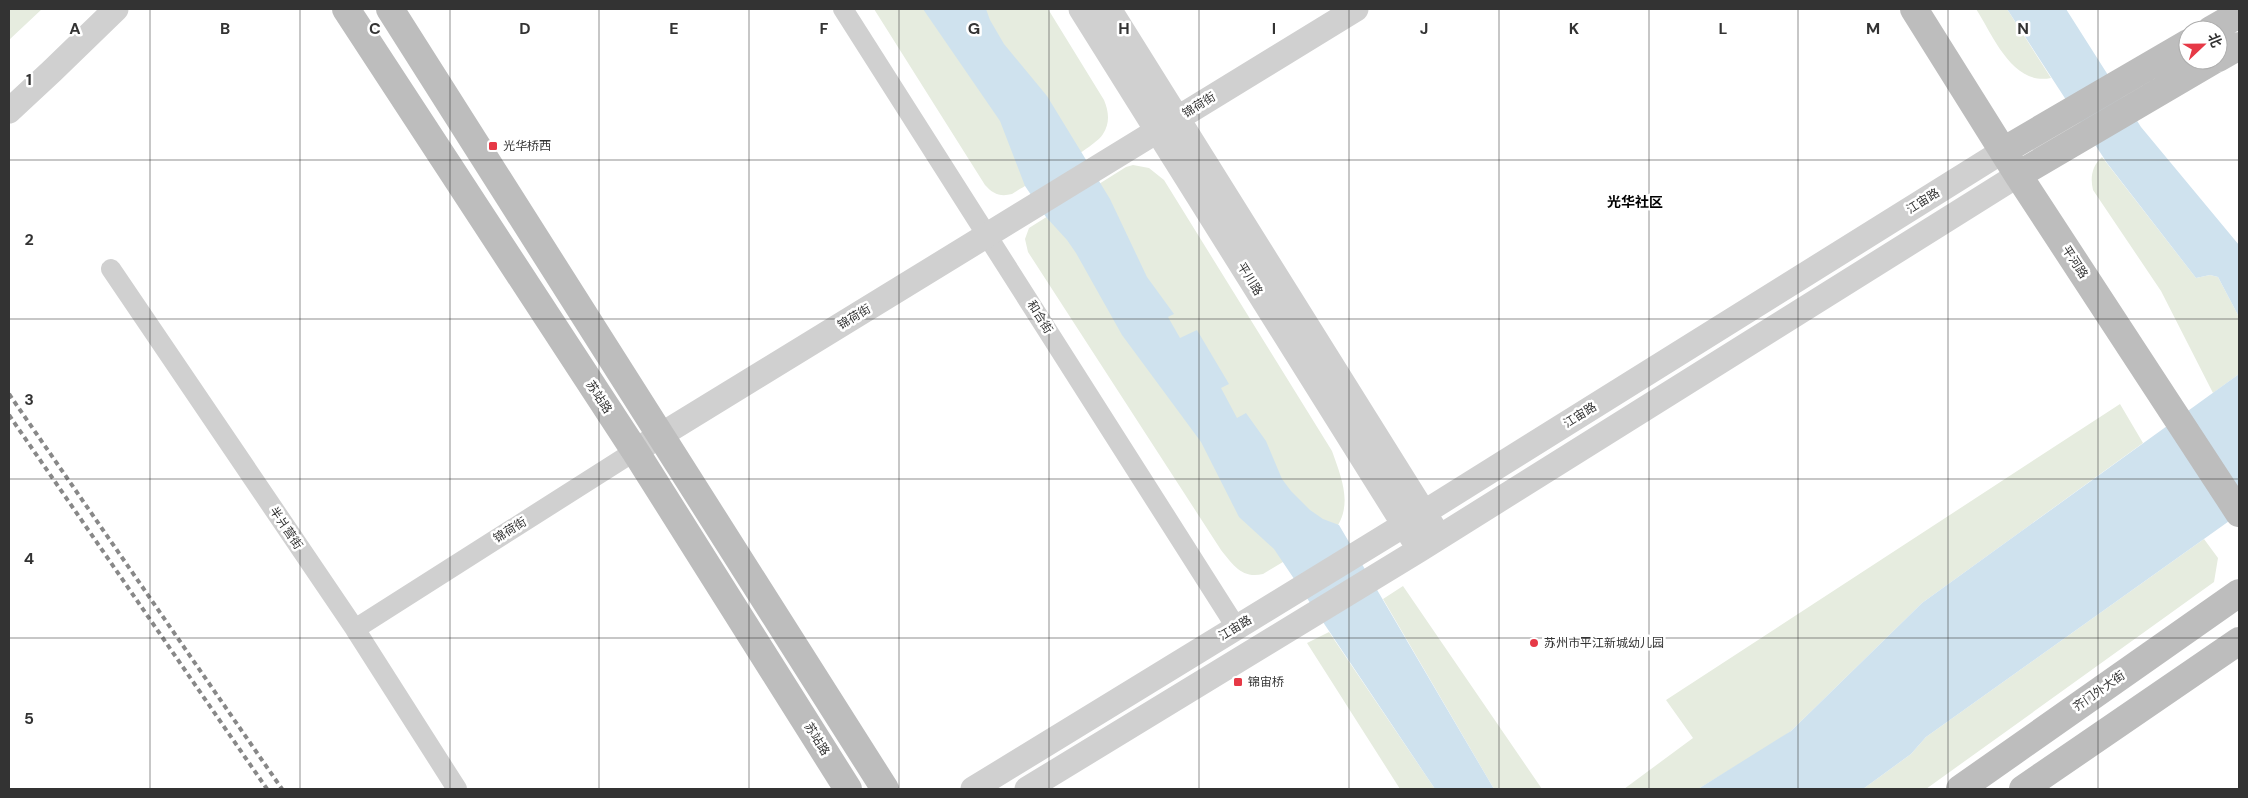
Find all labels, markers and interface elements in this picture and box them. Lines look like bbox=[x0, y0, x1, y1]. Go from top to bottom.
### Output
text: A bbox=[69, 18, 81, 39]
text: B bbox=[220, 18, 230, 39]
text: C bbox=[369, 18, 381, 39]
text: D bbox=[519, 18, 531, 39]
text: E bbox=[669, 18, 679, 39]
text: F bbox=[820, 18, 829, 39]
text: G bbox=[968, 18, 980, 39]
text: H bbox=[1118, 18, 1130, 39]
text: I bbox=[1272, 18, 1276, 39]
text: J bbox=[1420, 18, 1428, 39]
text: K bbox=[1569, 18, 1580, 39]
text: L bbox=[1719, 18, 1728, 39]
text: M bbox=[1866, 18, 1880, 39]
text: N bbox=[2017, 18, 2029, 39]
north arrow bbox=[2178, 20, 2228, 70]
text: 北 bbox=[2204, 30, 2226, 50]
text: 1 bbox=[26, 69, 32, 90]
street label: 锦荷街 bbox=[1179, 89, 1219, 121]
place label: 光华桥西 bbox=[503, 138, 551, 154]
marker: 光华桥西 bbox=[487, 140, 499, 152]
street label: 江宙路 bbox=[1903, 185, 1943, 217]
district label: 光华社区 bbox=[1607, 193, 1663, 211]
text: 2 bbox=[24, 229, 34, 250]
street label: 平河路 bbox=[2058, 243, 2092, 281]
street label: 平川路 bbox=[1234, 259, 1266, 299]
street label: 和合街 bbox=[1024, 297, 1056, 337]
street label: 锦荷街 bbox=[834, 301, 874, 333]
street label: 苏站路 bbox=[582, 378, 616, 416]
text: 3 bbox=[24, 389, 34, 410]
street label: 江宙路 bbox=[1560, 399, 1600, 431]
street label: 半爿营街 bbox=[266, 504, 306, 552]
street label: 锦荷街 bbox=[490, 514, 530, 546]
text: 4 bbox=[24, 548, 34, 569]
street label: 江宙路 bbox=[1215, 612, 1255, 644]
place label: 苏州市平江新城幼儿园 bbox=[1544, 635, 1664, 651]
marker: 苏州市平江新城幼儿园 bbox=[1528, 637, 1540, 649]
street label: 齐门外大街 bbox=[2070, 667, 2128, 715]
place label: 锦宙桥 bbox=[1248, 674, 1284, 690]
marker: 锦宙桥 bbox=[1232, 676, 1244, 688]
text: 5 bbox=[24, 708, 34, 729]
street label: 苏站路 bbox=[801, 719, 833, 759]

